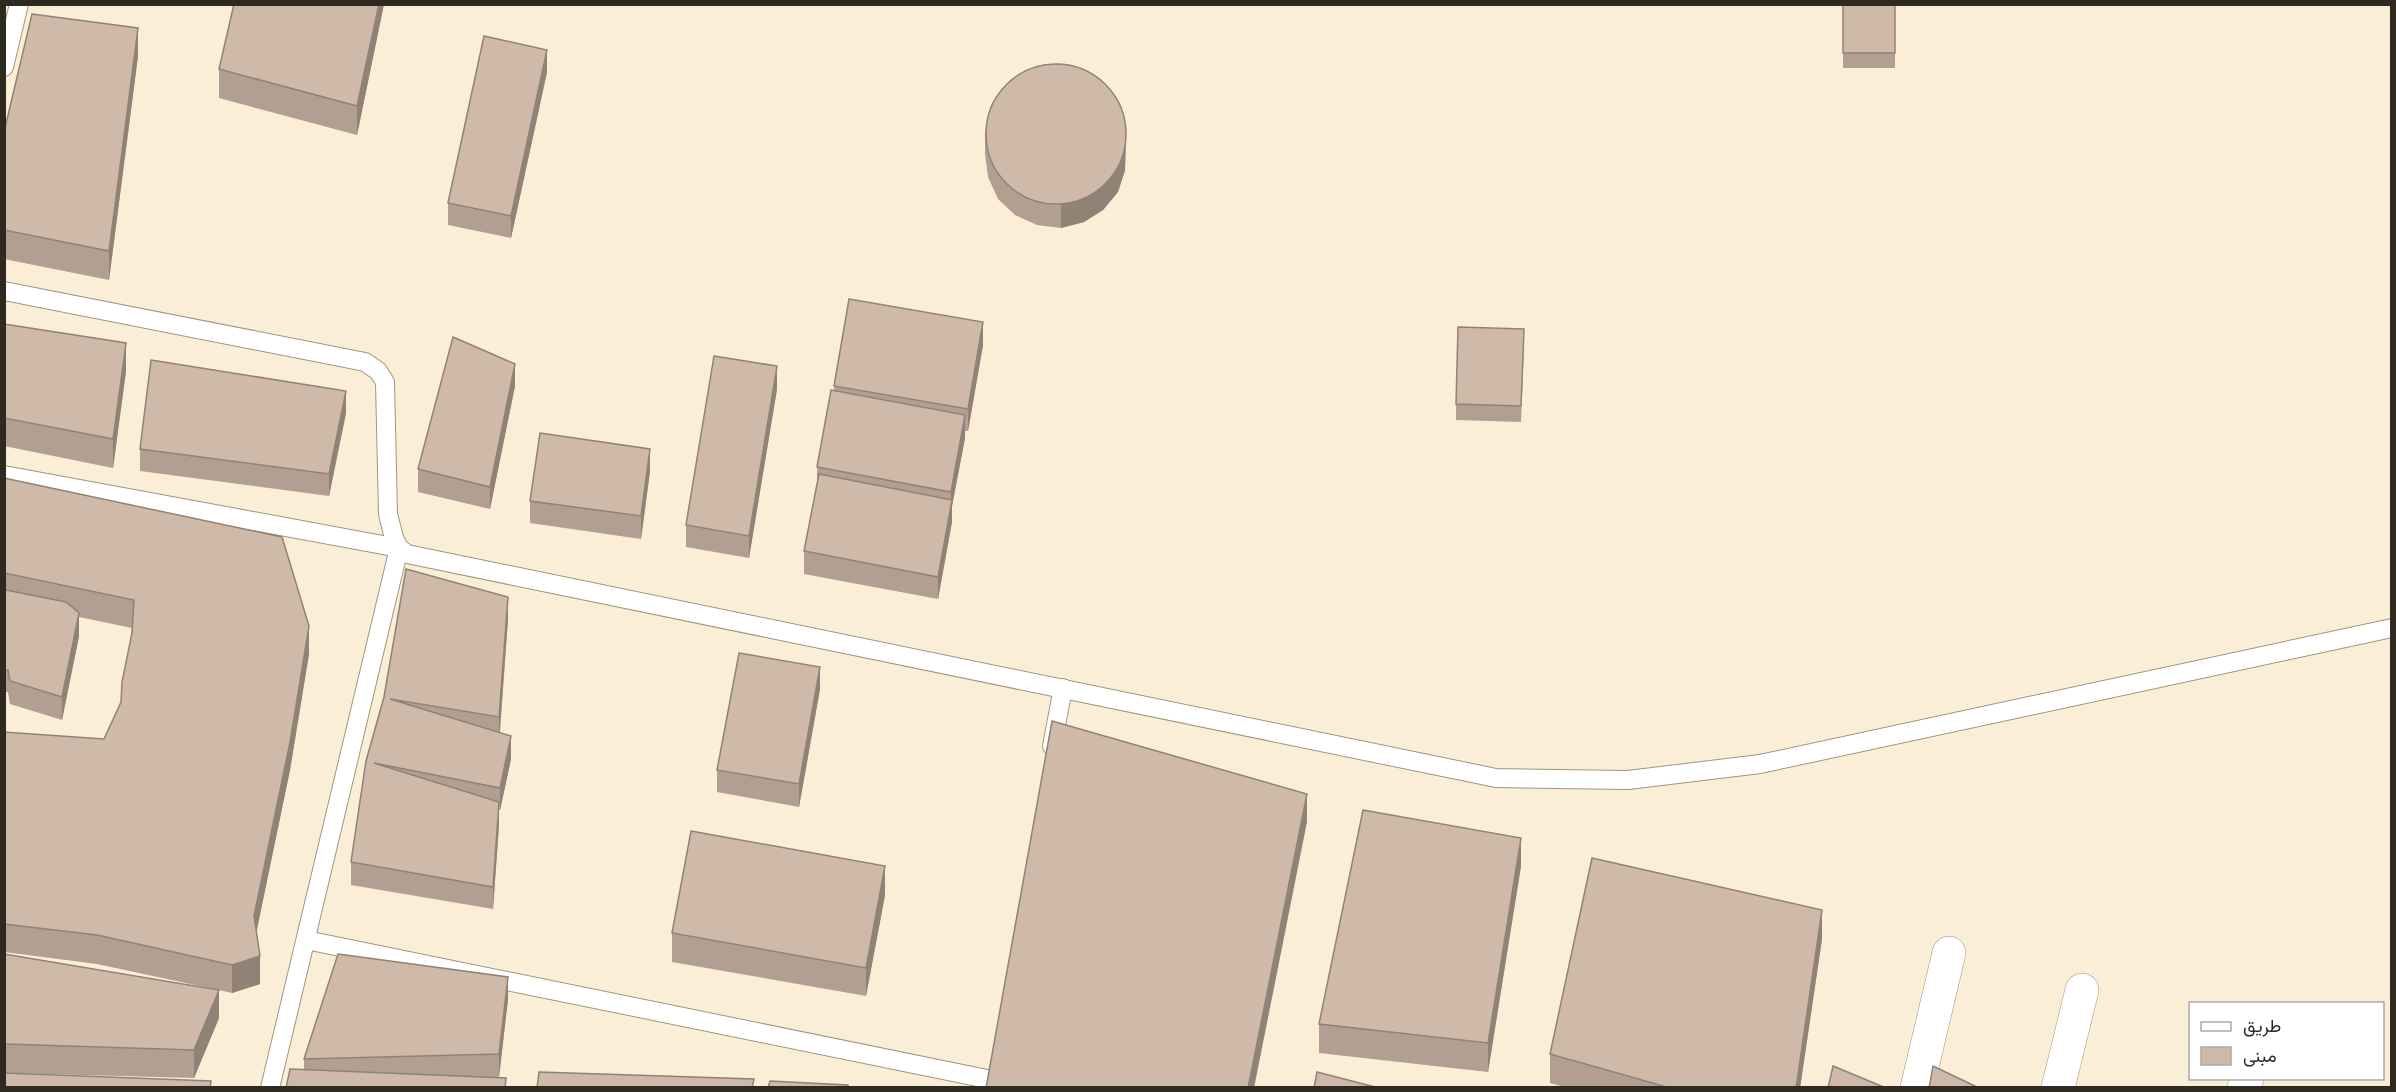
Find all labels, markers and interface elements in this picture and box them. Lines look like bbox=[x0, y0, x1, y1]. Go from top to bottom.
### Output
legend bbox=[2189, 1002, 2384, 1080]
text: طريق bbox=[2243, 1015, 2281, 1037]
text: مبنى bbox=[2243, 1045, 2277, 1067]

